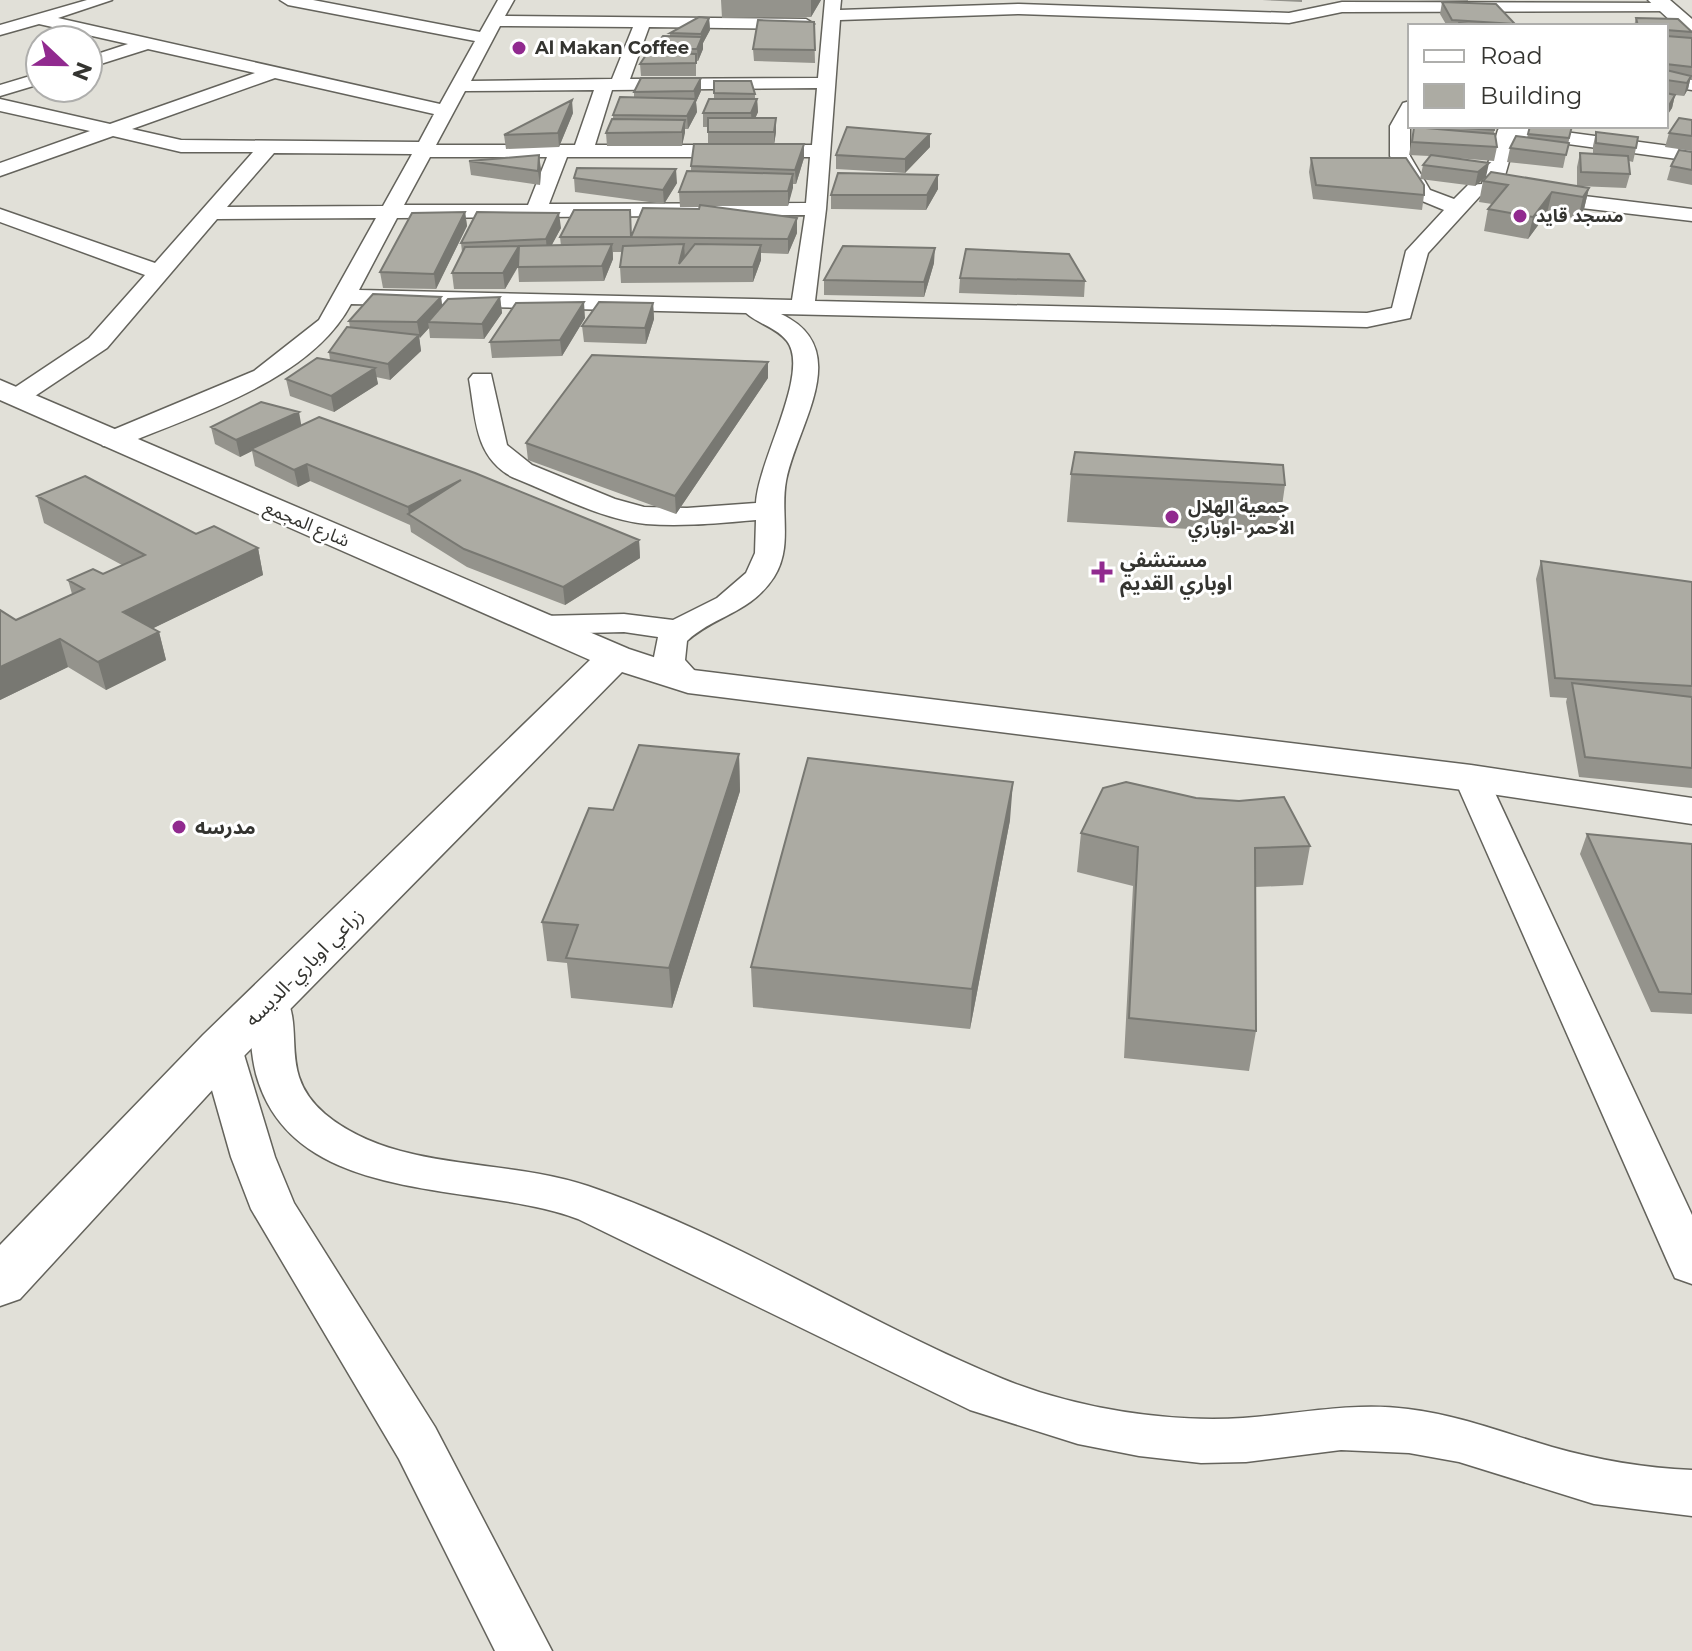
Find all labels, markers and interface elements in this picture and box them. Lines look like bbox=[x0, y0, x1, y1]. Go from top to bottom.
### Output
north arrow bbox=[24, 24, 104, 104]
legend bbox=[1408, 24, 1668, 128]
place label: Al Makan Coffee bbox=[534, 37, 689, 59]
marker: Al Makan Coffee bbox=[510, 39, 528, 57]
text: Road bbox=[1480, 41, 1543, 70]
text: N bbox=[66, 58, 98, 85]
text: Building bbox=[1480, 81, 1583, 110]
place label: مسجد قايد bbox=[1536, 205, 1624, 227]
marker: مسجد قايد bbox=[1511, 207, 1529, 225]
street label: شارع المجمع bbox=[260, 496, 353, 555]
place label: جمعية الهلال الاحمر -اوباري bbox=[1188, 496, 1294, 542]
marker: جمعية الهلال الاحمر -اوباري bbox=[1163, 508, 1181, 526]
place label: مستشفي اوباري القديم bbox=[1120, 548, 1232, 600]
marker: مستشفي اوباري القديم bbox=[1091, 561, 1113, 583]
place label: مدرسه bbox=[195, 815, 256, 839]
marker: مدرسه bbox=[170, 818, 188, 836]
street label: زراعي اوباري-الديسه bbox=[240, 903, 371, 1034]

